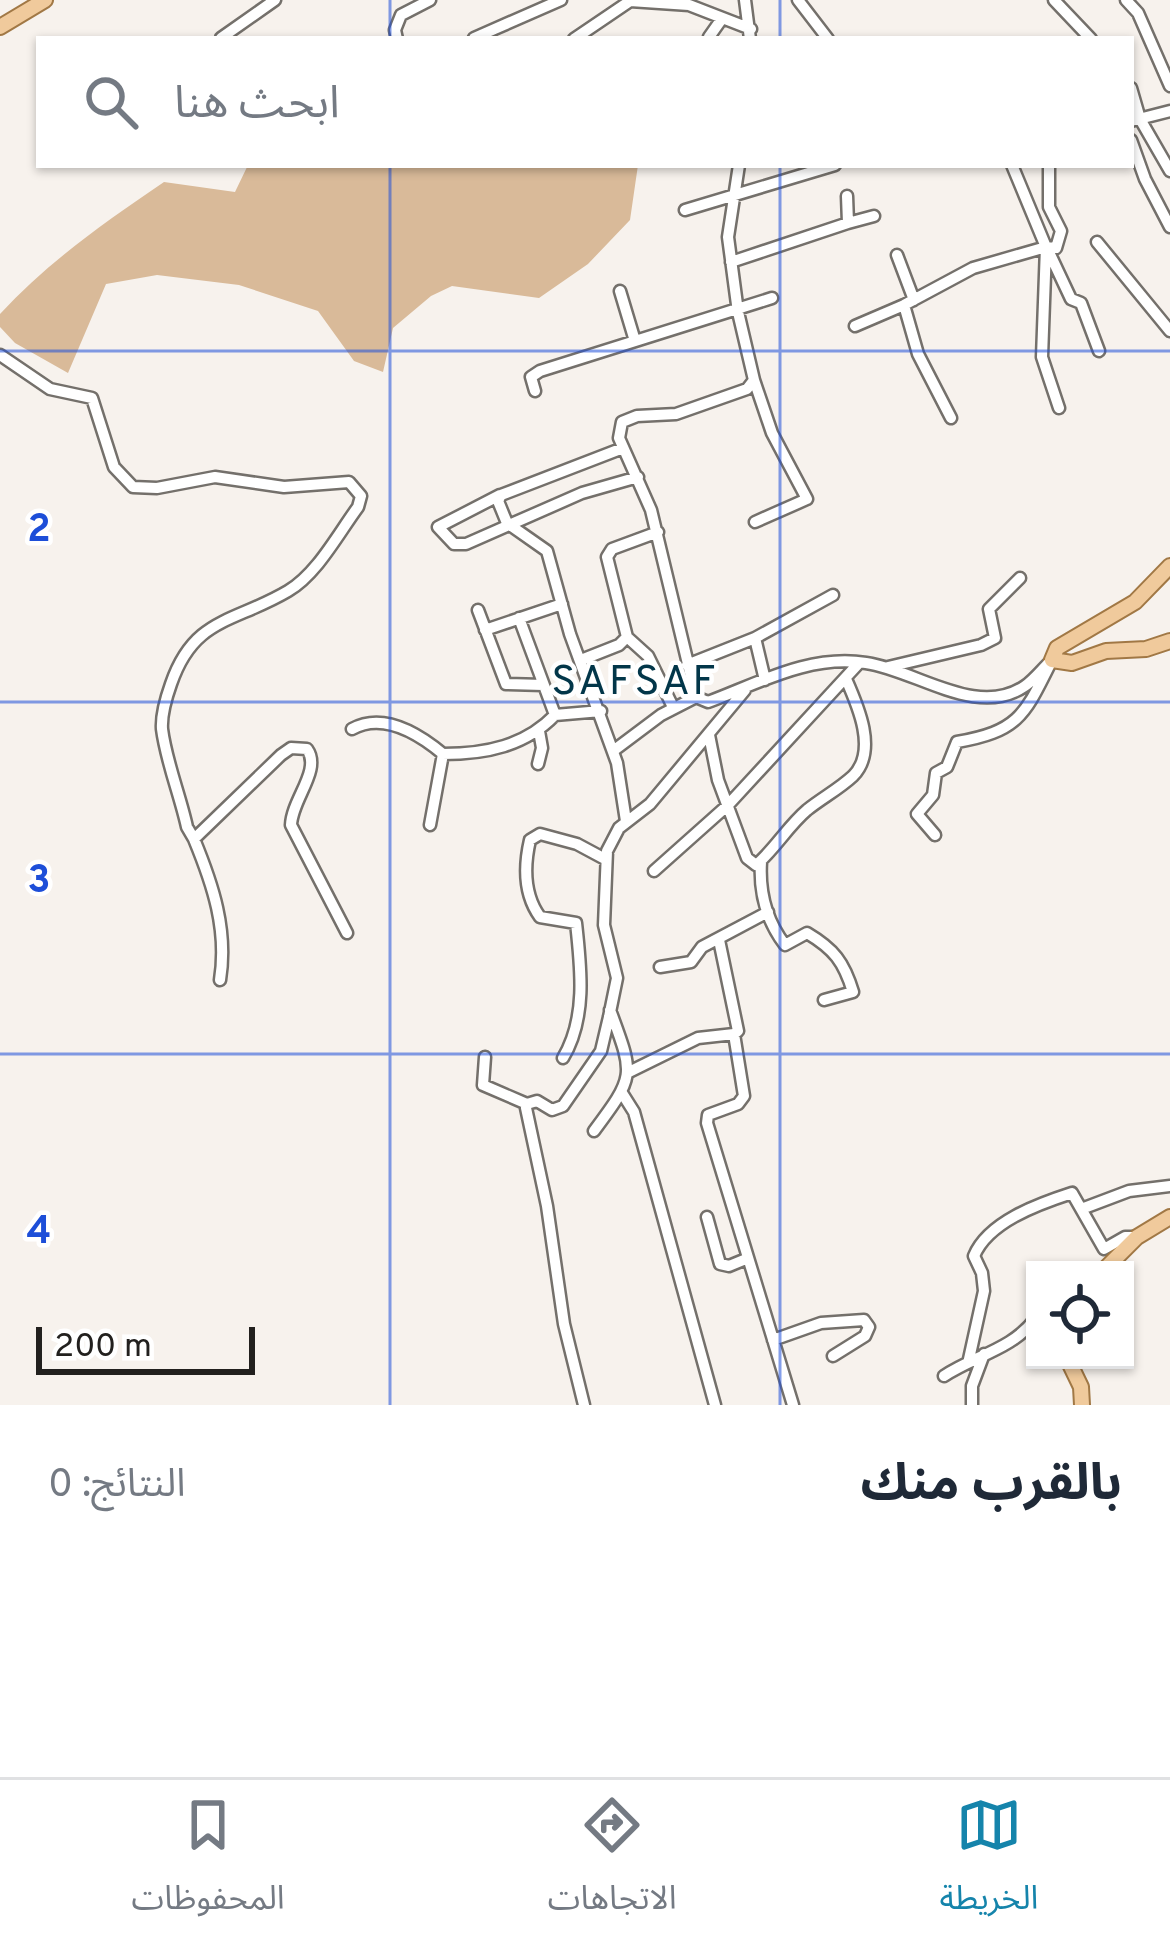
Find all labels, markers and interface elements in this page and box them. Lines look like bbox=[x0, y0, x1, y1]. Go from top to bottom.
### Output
search box bbox=[36, 36, 1134, 168]
icon: search bbox=[78, 69, 144, 135]
text: ابحث هنا bbox=[174, 77, 340, 134]
text: 2 bbox=[27, 507, 51, 556]
district label: SAFSAF bbox=[551, 657, 719, 710]
text: 3 bbox=[27, 858, 51, 907]
text: 4 bbox=[26, 1209, 52, 1258]
map controls bbox=[1026, 1261, 1134, 1369]
button: locate bbox=[1026, 1261, 1134, 1369]
scale bar bbox=[36, 1321, 255, 1374]
text: 200 m bbox=[54, 1327, 152, 1369]
text: بالقرب منك bbox=[861, 1454, 1122, 1519]
text: النتائج: 0 bbox=[48, 1462, 185, 1511]
tab: المحفوظات bbox=[132, 1792, 285, 1933]
tab: الاتجاهات bbox=[548, 1792, 677, 1933]
tab: الخريطة bbox=[940, 1792, 1038, 1933]

